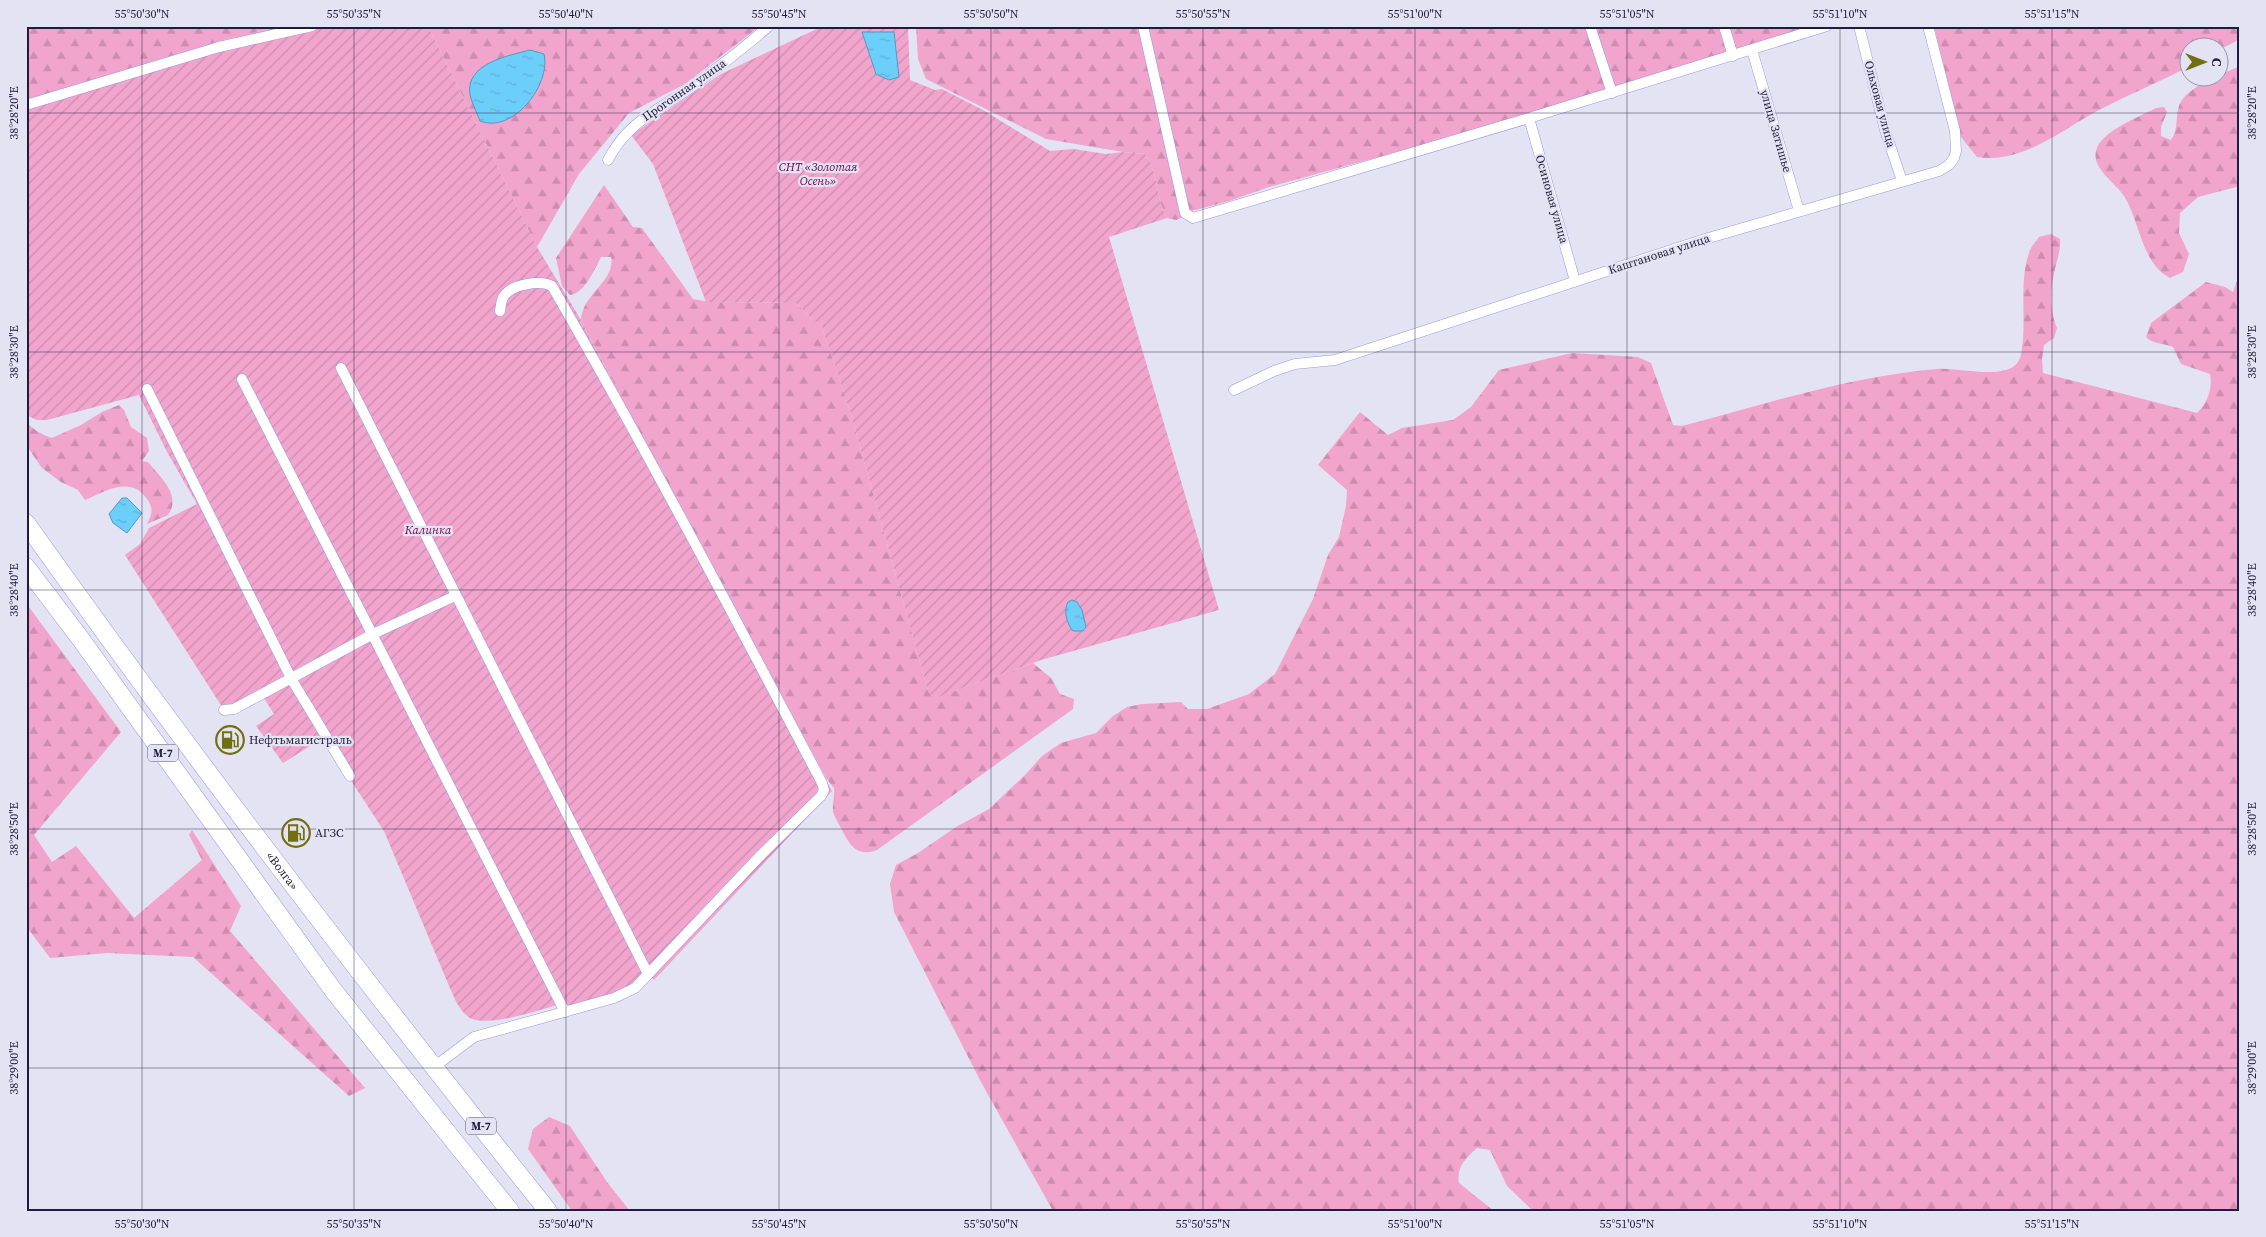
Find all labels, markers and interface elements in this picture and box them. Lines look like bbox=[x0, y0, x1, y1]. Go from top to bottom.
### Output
text: 55°50'30"N bbox=[114, 6, 170, 22]
text: 55°50'35"N bbox=[326, 6, 382, 22]
text: 55°50'40"N bbox=[538, 6, 594, 22]
text: 55°50'45"N bbox=[751, 6, 807, 22]
text: 55°50'50"N bbox=[963, 6, 1019, 22]
text: 55°50'55"N bbox=[1175, 6, 1231, 22]
text: 55°51'00"N bbox=[1387, 6, 1443, 22]
text: 55°51'05"N bbox=[1599, 6, 1655, 22]
text: 55°51'10"N bbox=[1812, 6, 1868, 22]
text: 55°51'15"N bbox=[2024, 6, 2080, 22]
north arrow bbox=[2178, 38, 2228, 88]
street label: Прогонная улица bbox=[639, 55, 730, 125]
text: С bbox=[2207, 58, 2227, 67]
street label: Ольховая улица bbox=[1861, 59, 1899, 150]
text: 38°28'20"E bbox=[6, 86, 22, 140]
text: 38°28'20"E bbox=[2244, 86, 2260, 140]
street label: улица Затишье bbox=[1757, 88, 1795, 174]
street label: Осиновая улица bbox=[1532, 153, 1573, 246]
park label: СНТ «Золотая Осень» bbox=[779, 159, 857, 189]
street label: Каштановая улица bbox=[1606, 230, 1713, 278]
text: 38°28'30"E bbox=[6, 325, 22, 379]
text: 38°28'30"E bbox=[2244, 325, 2260, 379]
park label: Калинка bbox=[404, 522, 452, 538]
text: 38°28'40"E bbox=[6, 563, 22, 617]
text: 38°28'40"E bbox=[2244, 563, 2260, 617]
fuel station icon: Нефтьмагистраль bbox=[215, 725, 245, 755]
place label: Нефтьмагистраль bbox=[249, 732, 352, 748]
road number: М-7 bbox=[148, 744, 178, 761]
text: 38°28'50"E bbox=[6, 802, 22, 856]
text: 38°28'50"E bbox=[2244, 802, 2260, 856]
fuel station icon: АГЗС bbox=[281, 818, 311, 848]
place label: АГЗС bbox=[315, 825, 344, 841]
street label: «Волга» bbox=[262, 848, 302, 893]
text: 38°29'00"E bbox=[6, 1041, 22, 1095]
text: 38°29'00"E bbox=[2244, 1041, 2260, 1095]
road number: М-7 bbox=[466, 1118, 496, 1134]
text: 55°50'30"N bbox=[114, 1216, 170, 1232]
text: 55°50'35"N bbox=[326, 1216, 382, 1232]
text: 55°50'40"N bbox=[538, 1216, 594, 1232]
text: 55°50'45"N bbox=[751, 1216, 807, 1232]
text: 55°50'50"N bbox=[963, 1216, 1019, 1232]
text: 55°50'55"N bbox=[1175, 1216, 1231, 1232]
text: 55°51'00"N bbox=[1387, 1216, 1443, 1232]
text: 55°51'05"N bbox=[1599, 1216, 1655, 1232]
text: 55°51'10"N bbox=[1812, 1216, 1868, 1232]
text: 55°51'15"N bbox=[2024, 1216, 2080, 1232]

